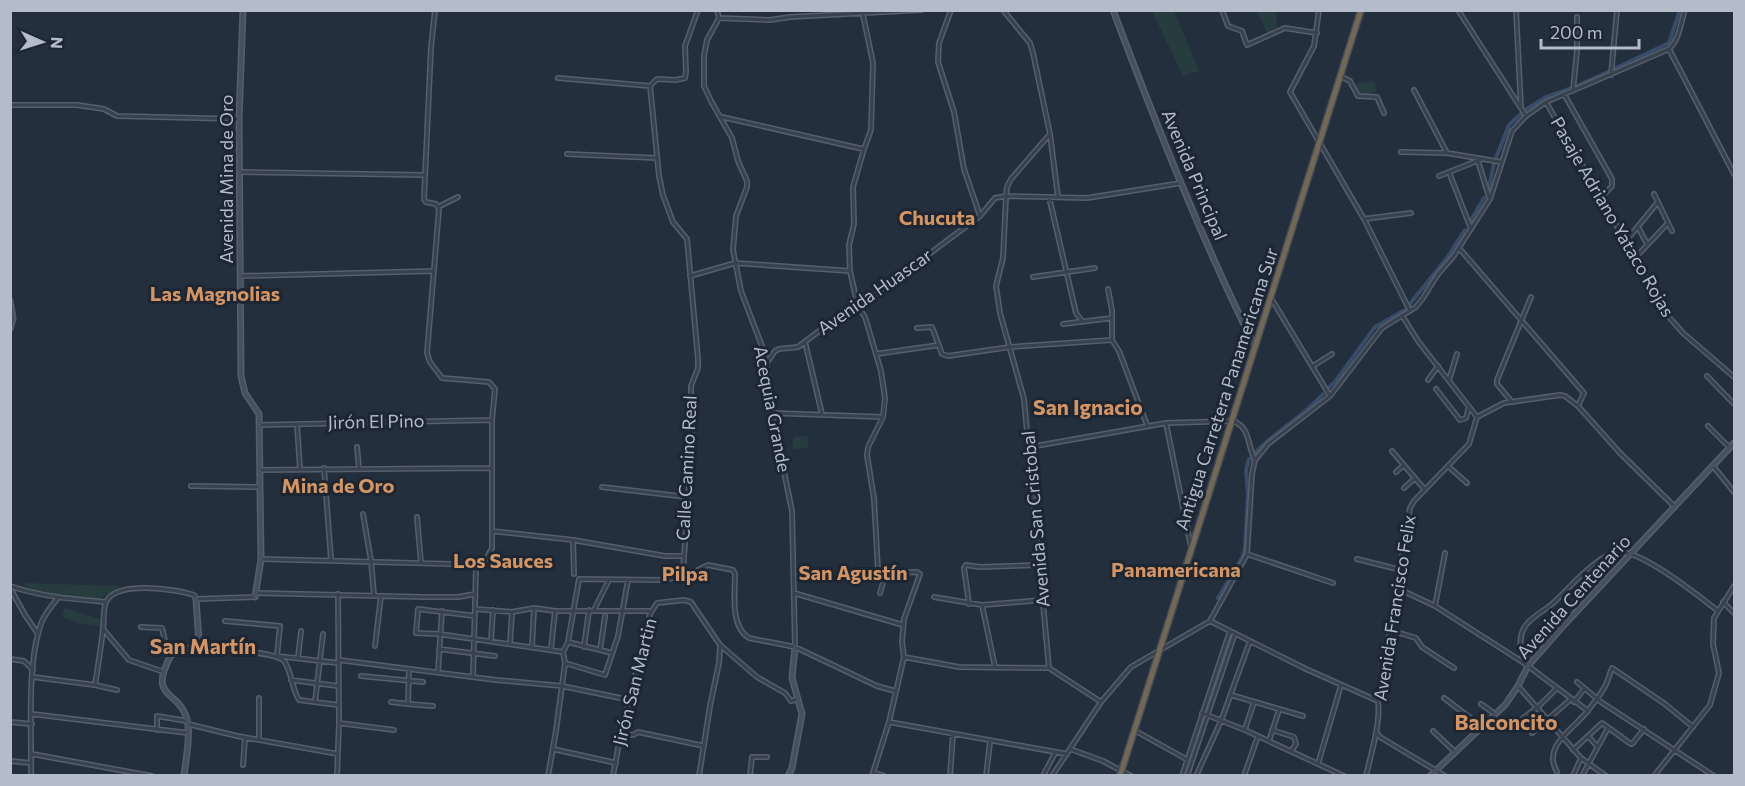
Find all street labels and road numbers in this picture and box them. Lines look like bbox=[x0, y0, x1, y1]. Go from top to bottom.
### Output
street label: Avenida Mina de Oro bbox=[215, 94, 237, 264]
street label: Avenida Principal bbox=[1157, 106, 1232, 243]
street label: Pasaje Adriano Yataco Rojas bbox=[1546, 112, 1679, 321]
street label: Avenida Huascar bbox=[813, 243, 936, 339]
street label: Antigua Carretera Panamericana Sur bbox=[1170, 245, 1282, 533]
street label: Acequia Grande bbox=[750, 344, 796, 474]
street label: Calle Camino Real bbox=[671, 395, 701, 541]
street label: Jirón El Pino bbox=[327, 409, 425, 433]
street label: Avenida San Cristobal bbox=[1016, 430, 1054, 608]
street label: Avenida Francisco Felix bbox=[1368, 513, 1420, 702]
street label: Avenida Centenario bbox=[1512, 530, 1635, 663]
street label: Jirón San Martin bbox=[608, 616, 661, 748]

